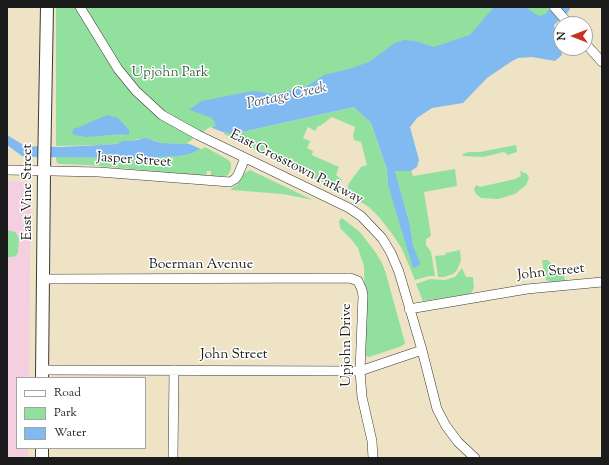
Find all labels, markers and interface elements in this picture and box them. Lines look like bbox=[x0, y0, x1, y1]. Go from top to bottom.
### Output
north arrow bbox=[553, 16, 593, 56]
text: N bbox=[554, 32, 570, 40]
park label: Upjohn Park bbox=[132, 66, 208, 82]
water label: Portage Creek bbox=[245, 80, 329, 114]
street label: East Crosstown Parkway bbox=[227, 127, 365, 209]
street label: East Vine Street bbox=[21, 144, 37, 240]
street label: Jasper Street bbox=[96, 150, 172, 172]
street label: Boerman Avenue bbox=[149, 258, 253, 274]
street label: John Street bbox=[517, 261, 585, 285]
street label: Upjohn Drive bbox=[340, 303, 356, 387]
street label: John Street bbox=[200, 348, 268, 364]
legend bbox=[16, 377, 146, 449]
text: Road bbox=[54, 384, 81, 402]
text: Park bbox=[54, 404, 77, 422]
text: Water bbox=[54, 424, 86, 442]

